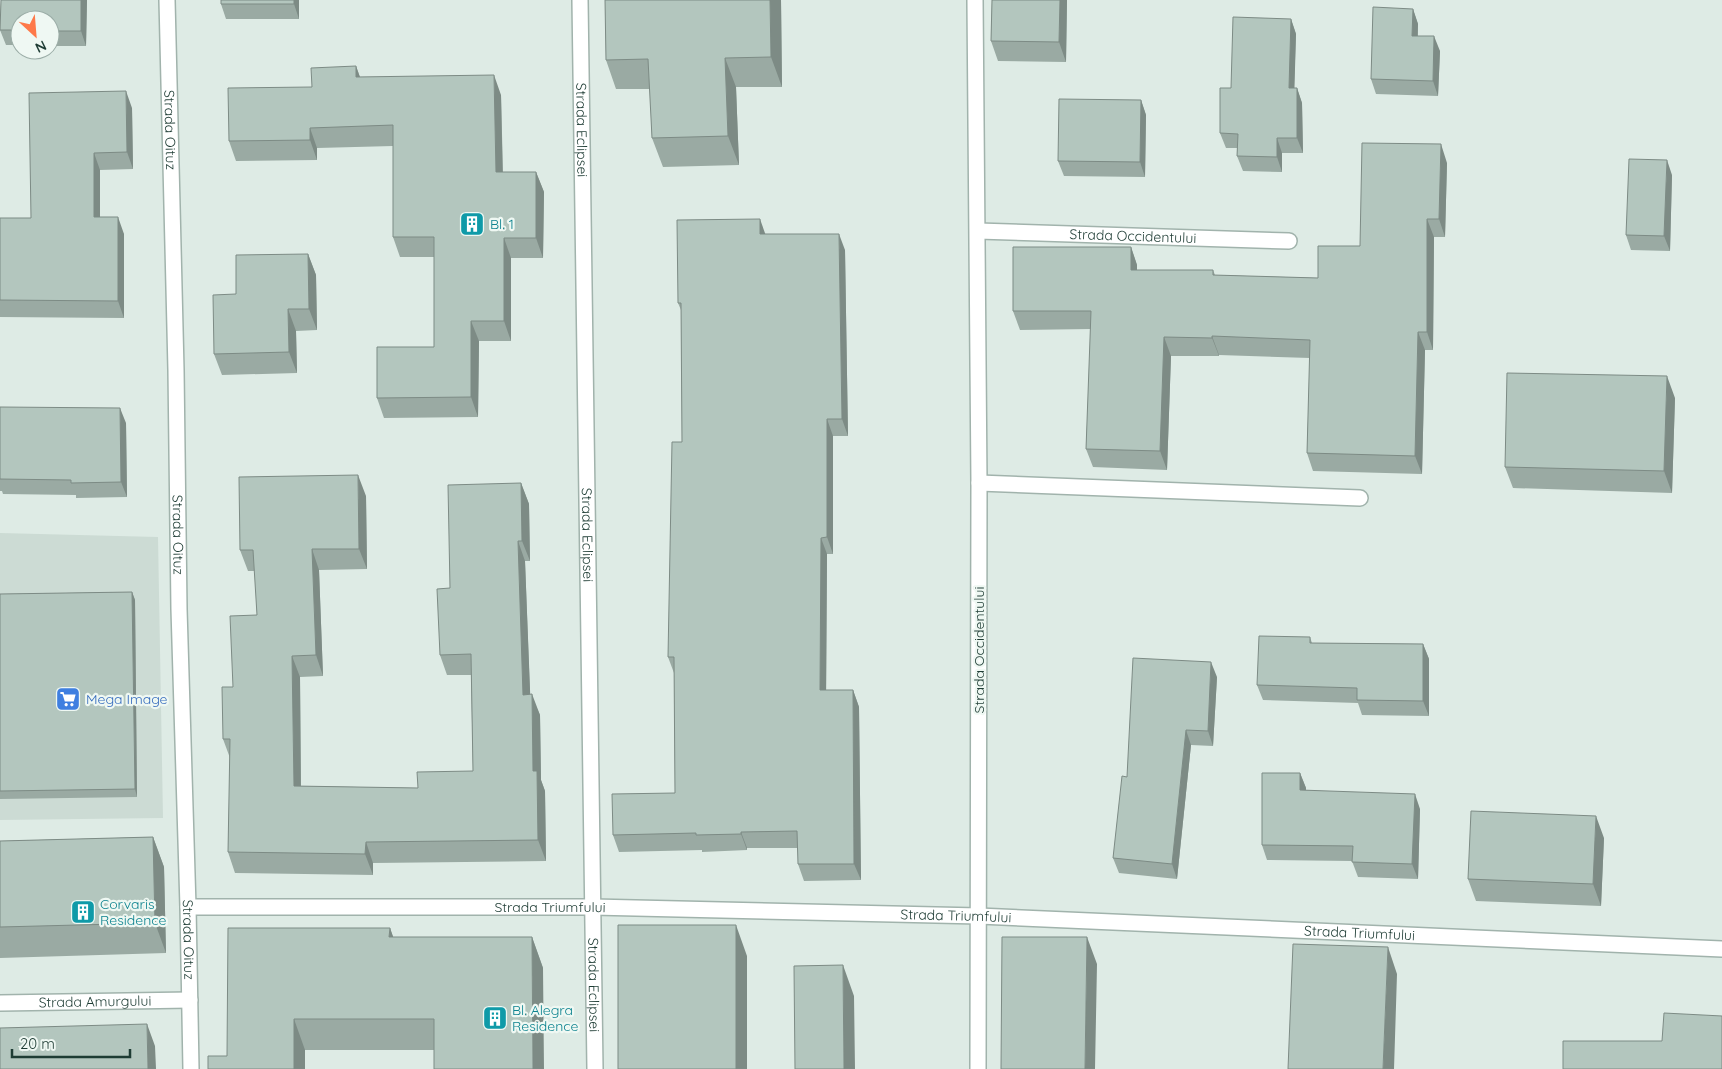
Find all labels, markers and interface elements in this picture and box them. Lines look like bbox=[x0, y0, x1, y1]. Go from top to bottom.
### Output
north arrow bbox=[10, 10, 60, 60]
text: N bbox=[32, 36, 49, 57]
street label: Strada Eclipsei bbox=[572, 83, 591, 177]
street label: Strada Oituz bbox=[160, 90, 180, 171]
building icon: Bl. 1 bbox=[459, 211, 485, 237]
place label: Bl. 1 bbox=[490, 215, 514, 233]
street label: Strada Occidentului bbox=[1069, 225, 1197, 247]
street label: Strada Eclipsei bbox=[578, 488, 597, 582]
street label: Strada Oituz bbox=[169, 495, 188, 575]
street label: Strada Occidentului bbox=[970, 587, 988, 713]
supermarket icon: Mega Image bbox=[55, 686, 81, 712]
place label: Mega Image bbox=[86, 690, 168, 708]
place label: Corvaris Residence bbox=[100, 895, 167, 929]
street label: Strada Triumfului bbox=[494, 898, 606, 916]
building icon: Corvaris Residence bbox=[70, 899, 96, 925]
street label: Strada Oituz bbox=[179, 899, 198, 980]
street label: Strada Triumfului bbox=[900, 905, 1012, 926]
street label: Strada Triumfului bbox=[1304, 921, 1415, 944]
street label: Strada Eclipsei bbox=[584, 938, 603, 1032]
street label: Strada Amurgului bbox=[38, 992, 152, 1011]
place label: Bl. Alegra Residence bbox=[512, 1001, 579, 1035]
building icon: Bl. Alegra Residence bbox=[482, 1005, 508, 1031]
scale bar bbox=[12, 1026, 130, 1058]
text: 20 m bbox=[20, 1034, 55, 1053]

